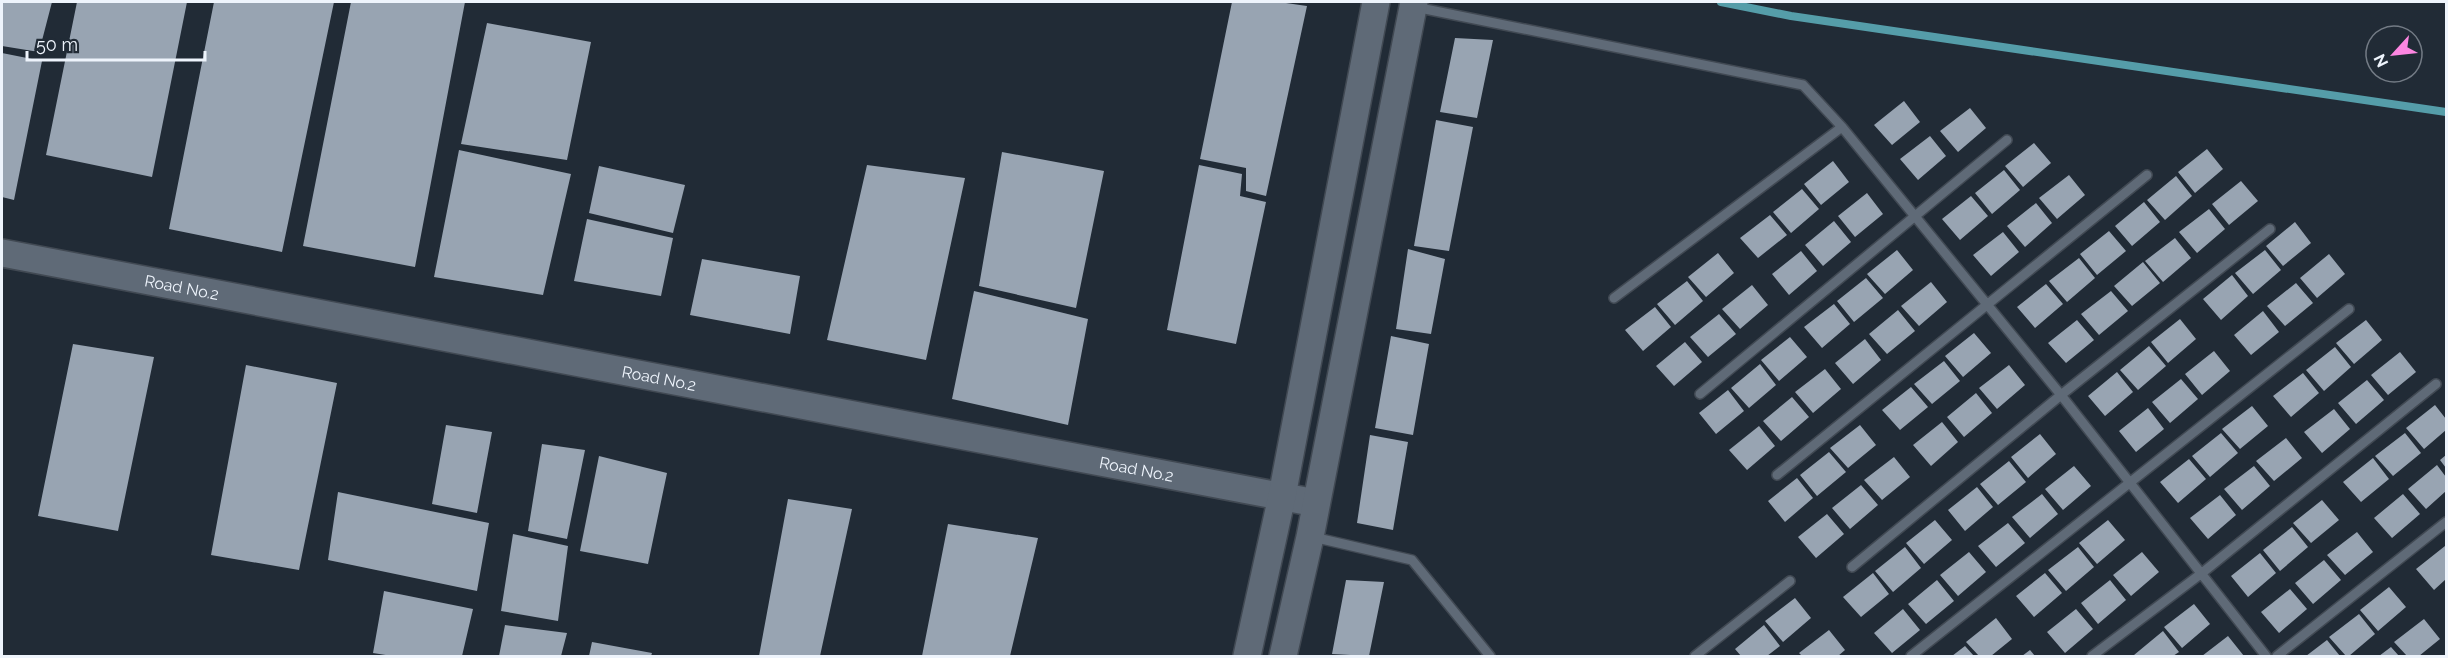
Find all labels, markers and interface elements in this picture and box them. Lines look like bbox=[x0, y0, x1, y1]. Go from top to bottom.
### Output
scale bar bbox=[27, 24, 206, 62]
north arrow bbox=[2364, 24, 2424, 84]
text: 50 m bbox=[36, 34, 78, 55]
text: N bbox=[2370, 51, 2392, 70]
street label: Road No.2 bbox=[143, 271, 220, 304]
street label: Road No.2 bbox=[620, 362, 698, 395]
street label: Road No.2 bbox=[1098, 453, 1175, 486]

